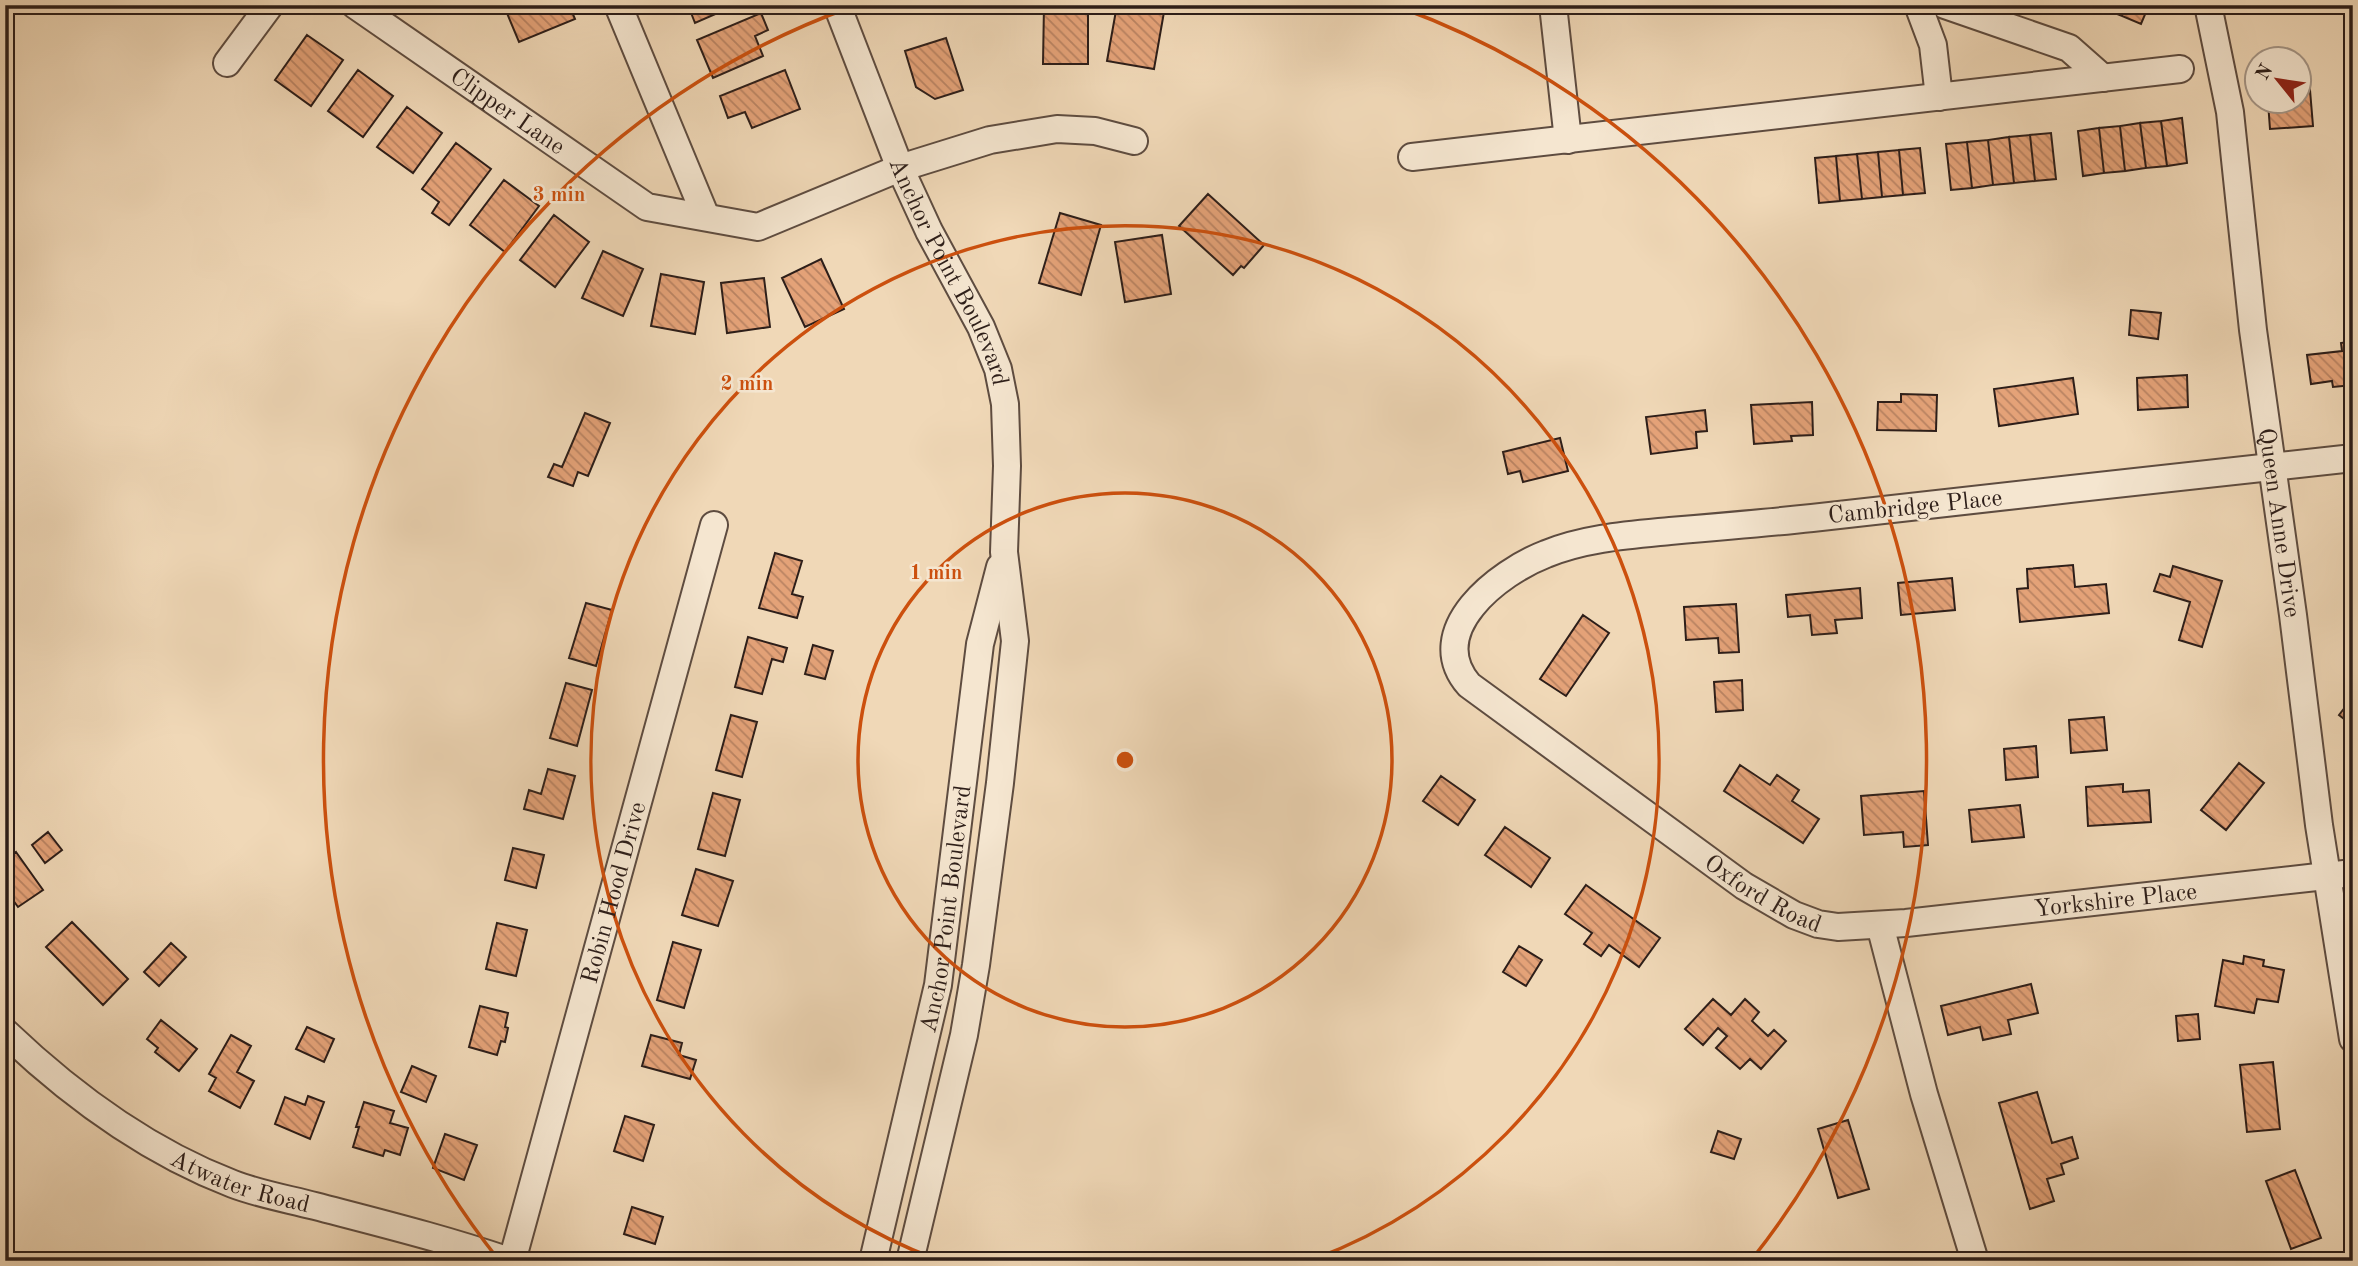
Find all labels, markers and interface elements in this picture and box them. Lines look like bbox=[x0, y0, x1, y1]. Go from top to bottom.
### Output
north arrow bbox=[2242, 46, 2312, 116]
text: N bbox=[2254, 61, 2278, 84]
street label: Clipper Lane bbox=[445, 65, 569, 160]
street label: Anchor Point Boulevard bbox=[883, 155, 1011, 388]
text: 3 min bbox=[533, 185, 585, 206]
text: 2 min bbox=[721, 374, 773, 395]
street label: Queen Anne Drive bbox=[2253, 427, 2303, 619]
street label: Cambridge Place bbox=[1827, 487, 2003, 529]
text: 1 min bbox=[910, 563, 962, 584]
centre of rings bbox=[1113, 748, 1137, 772]
street label: Anchor Point Boulevard bbox=[917, 784, 977, 1035]
street label: Robin Hood Drive bbox=[579, 800, 651, 987]
street label: Oxford Road bbox=[1699, 851, 1824, 938]
street label: Yorkshire Place bbox=[2033, 881, 2198, 923]
street label: Atwater Road bbox=[166, 1147, 312, 1218]

